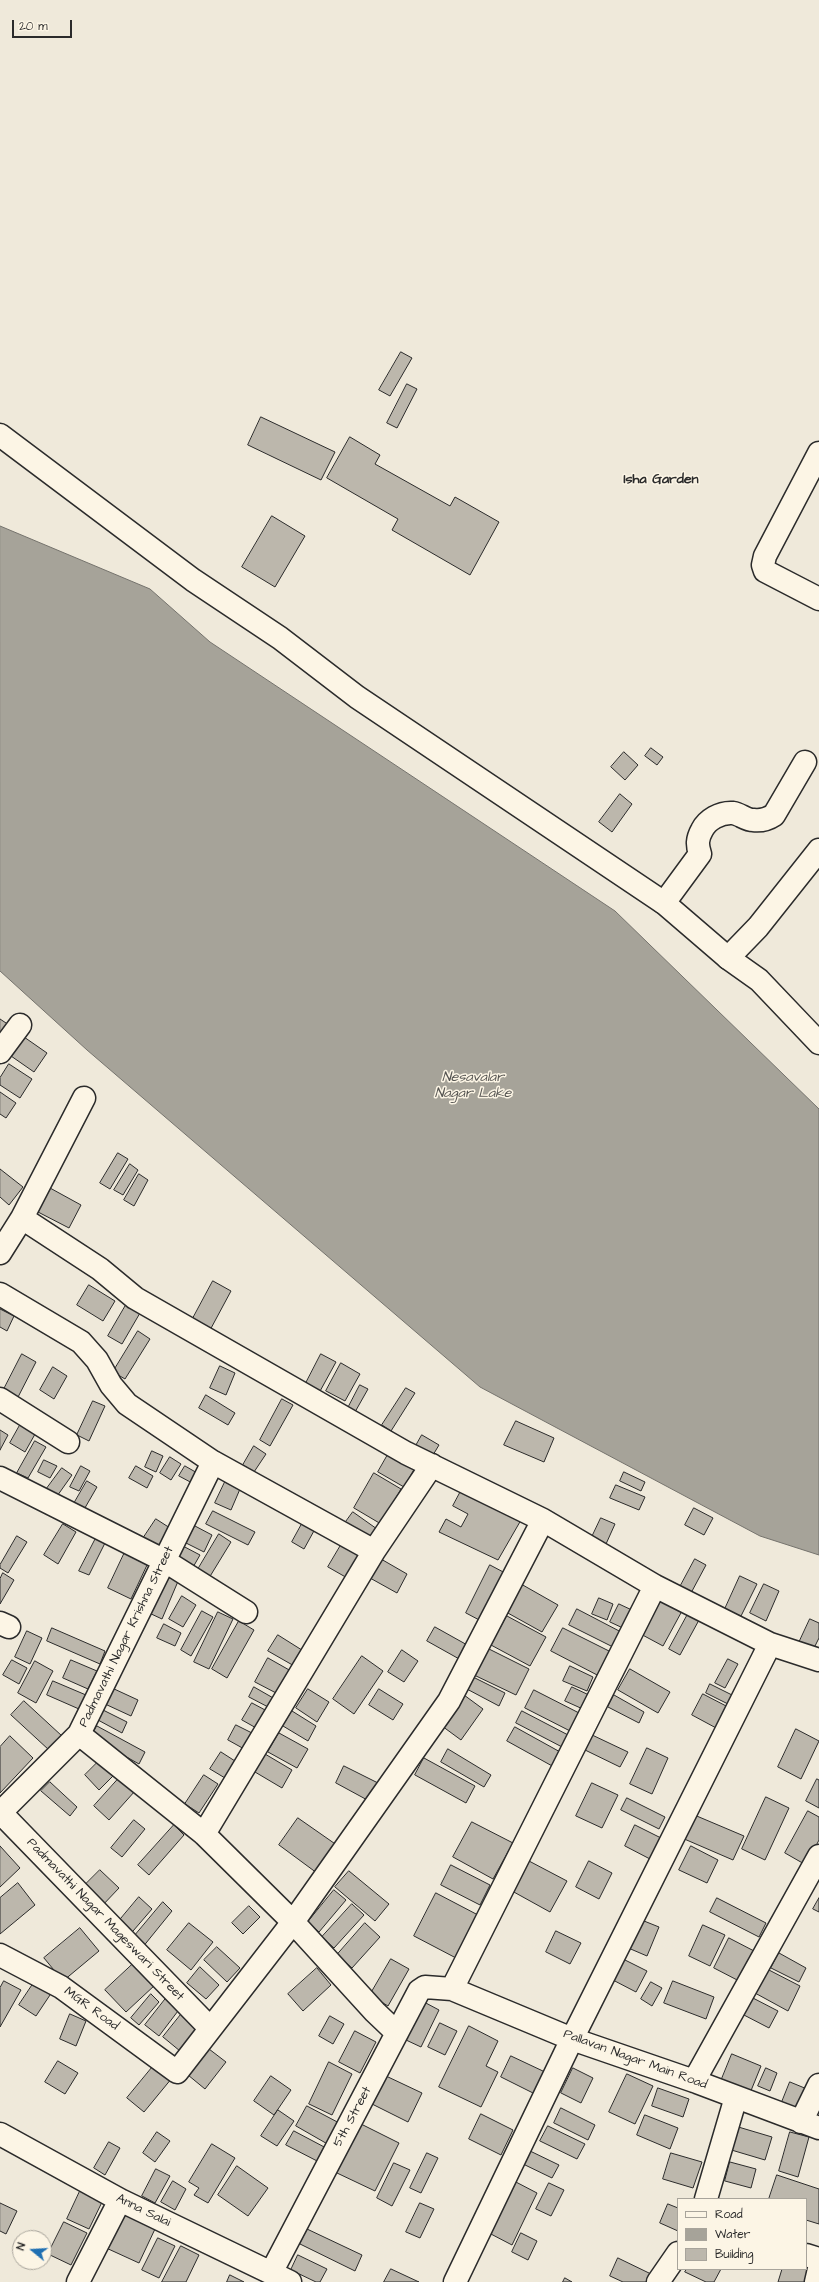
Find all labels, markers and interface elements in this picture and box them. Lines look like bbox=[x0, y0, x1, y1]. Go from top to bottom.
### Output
scale bar bbox=[14, 12, 74, 38]
text: 20 m bbox=[19, 18, 48, 35]
district label: Isha Garden bbox=[623, 472, 699, 488]
water label: Nesavalar Nagar Lake bbox=[435, 1070, 511, 1102]
street label: Padmavathi Nagar Krishna Street bbox=[76, 1544, 178, 1730]
street label: Padmavathi Nagar Mageswari Street bbox=[23, 1835, 187, 2005]
street label: MGR Road bbox=[60, 1984, 122, 2034]
street label: Pallavan Nagar Main Road bbox=[561, 2027, 709, 2093]
street label: 5th Street bbox=[331, 2084, 375, 2150]
street label: Anna Salai bbox=[113, 2191, 173, 2231]
legend bbox=[677, 2198, 807, 2270]
text: Road bbox=[715, 2206, 743, 2223]
text: Water bbox=[715, 2226, 750, 2243]
north arrow bbox=[12, 2230, 52, 2270]
text: N bbox=[13, 2241, 29, 2252]
text: Building bbox=[715, 2246, 753, 2263]

